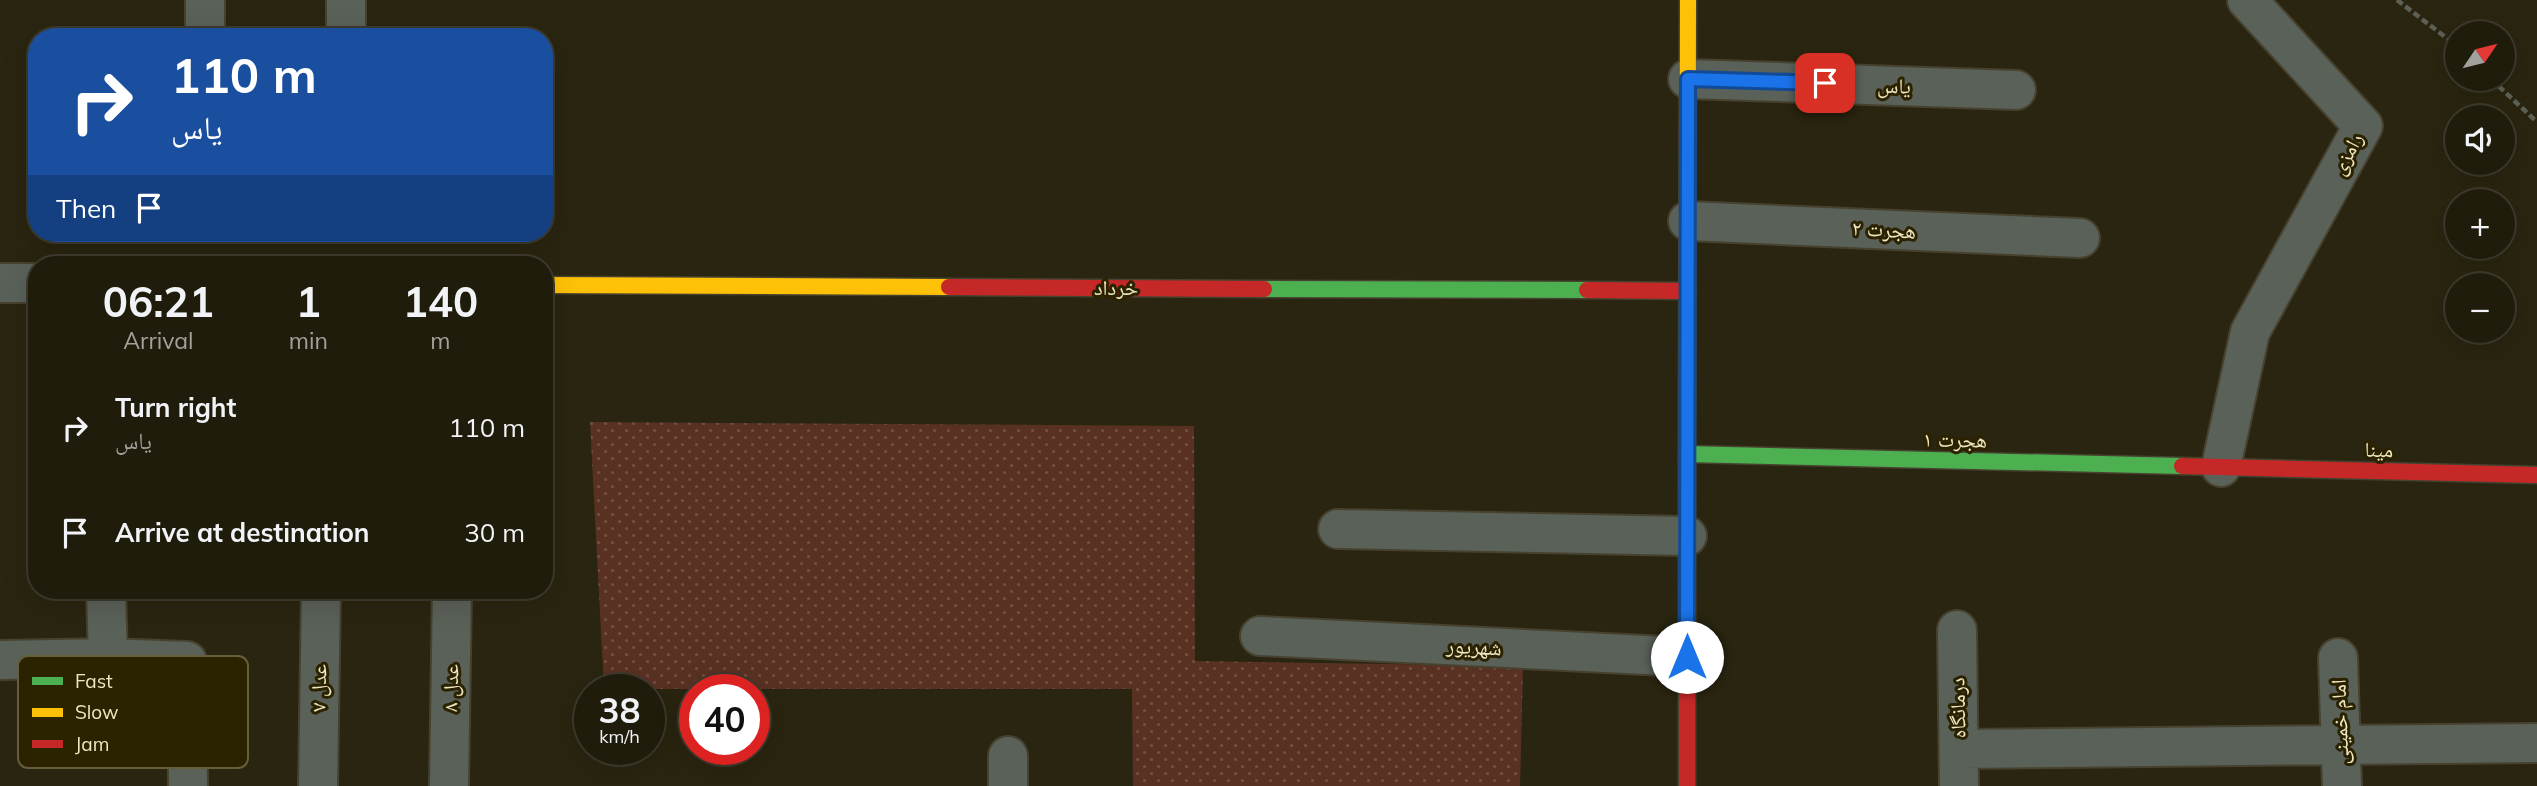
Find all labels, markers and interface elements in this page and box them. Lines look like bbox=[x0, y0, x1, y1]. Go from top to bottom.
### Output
north arrow bbox=[2445, 21, 2515, 91]
map controls bbox=[2445, 21, 2515, 343]
text: 110 m bbox=[171, 44, 317, 105]
pin bbox=[1795, 53, 1855, 113]
icon: right bbox=[56, 56, 147, 147]
icon: arrive bbox=[1806, 64, 1844, 102]
street label: یاس bbox=[1877, 71, 1911, 100]
button: sound bbox=[2445, 105, 2515, 175]
text: یاس bbox=[171, 107, 223, 147]
street label: رامزی bbox=[2324, 128, 2368, 179]
icon: arrive bbox=[130, 189, 168, 227]
button: + bbox=[2445, 189, 2515, 259]
text: Then bbox=[56, 192, 116, 225]
street label: هجرت ۲ bbox=[1851, 214, 1917, 244]
button: − bbox=[2445, 273, 2515, 343]
street label: خرداد bbox=[1094, 274, 1138, 300]
text: 06:21 bbox=[103, 275, 214, 328]
text: 1 bbox=[296, 275, 321, 328]
text: 140 bbox=[403, 275, 478, 328]
text: Arrival bbox=[123, 326, 194, 355]
text: min bbox=[289, 326, 328, 355]
text: m bbox=[430, 326, 451, 355]
text: Turn right bbox=[115, 391, 236, 424]
icon: right bbox=[56, 409, 94, 447]
text: 110 m bbox=[449, 411, 525, 444]
street label: هجرت ۱ bbox=[1923, 425, 1987, 453]
text: یاس bbox=[115, 426, 152, 455]
street label: مینا bbox=[2364, 436, 2394, 462]
icon: arrive bbox=[56, 514, 94, 552]
text: Arrive at destination bbox=[115, 516, 370, 549]
text: 30 m bbox=[464, 516, 525, 549]
position arrow bbox=[1650, 620, 1724, 694]
street label: شهریور bbox=[1445, 632, 1502, 660]
legend bbox=[18, 656, 248, 768]
street label: عدل ۷ bbox=[305, 663, 331, 712]
street label: عدل ۸ bbox=[437, 663, 463, 712]
text: Fast bbox=[75, 669, 113, 693]
speed limit sign: 40 bbox=[679, 674, 770, 765]
street label: درمانگاه bbox=[1943, 677, 1971, 739]
street label: امام خمینی bbox=[2325, 679, 2355, 765]
text: 38 bbox=[598, 688, 641, 732]
text: Slow bbox=[75, 700, 119, 724]
text: km/h bbox=[599, 725, 640, 748]
text: Jam bbox=[75, 732, 109, 756]

